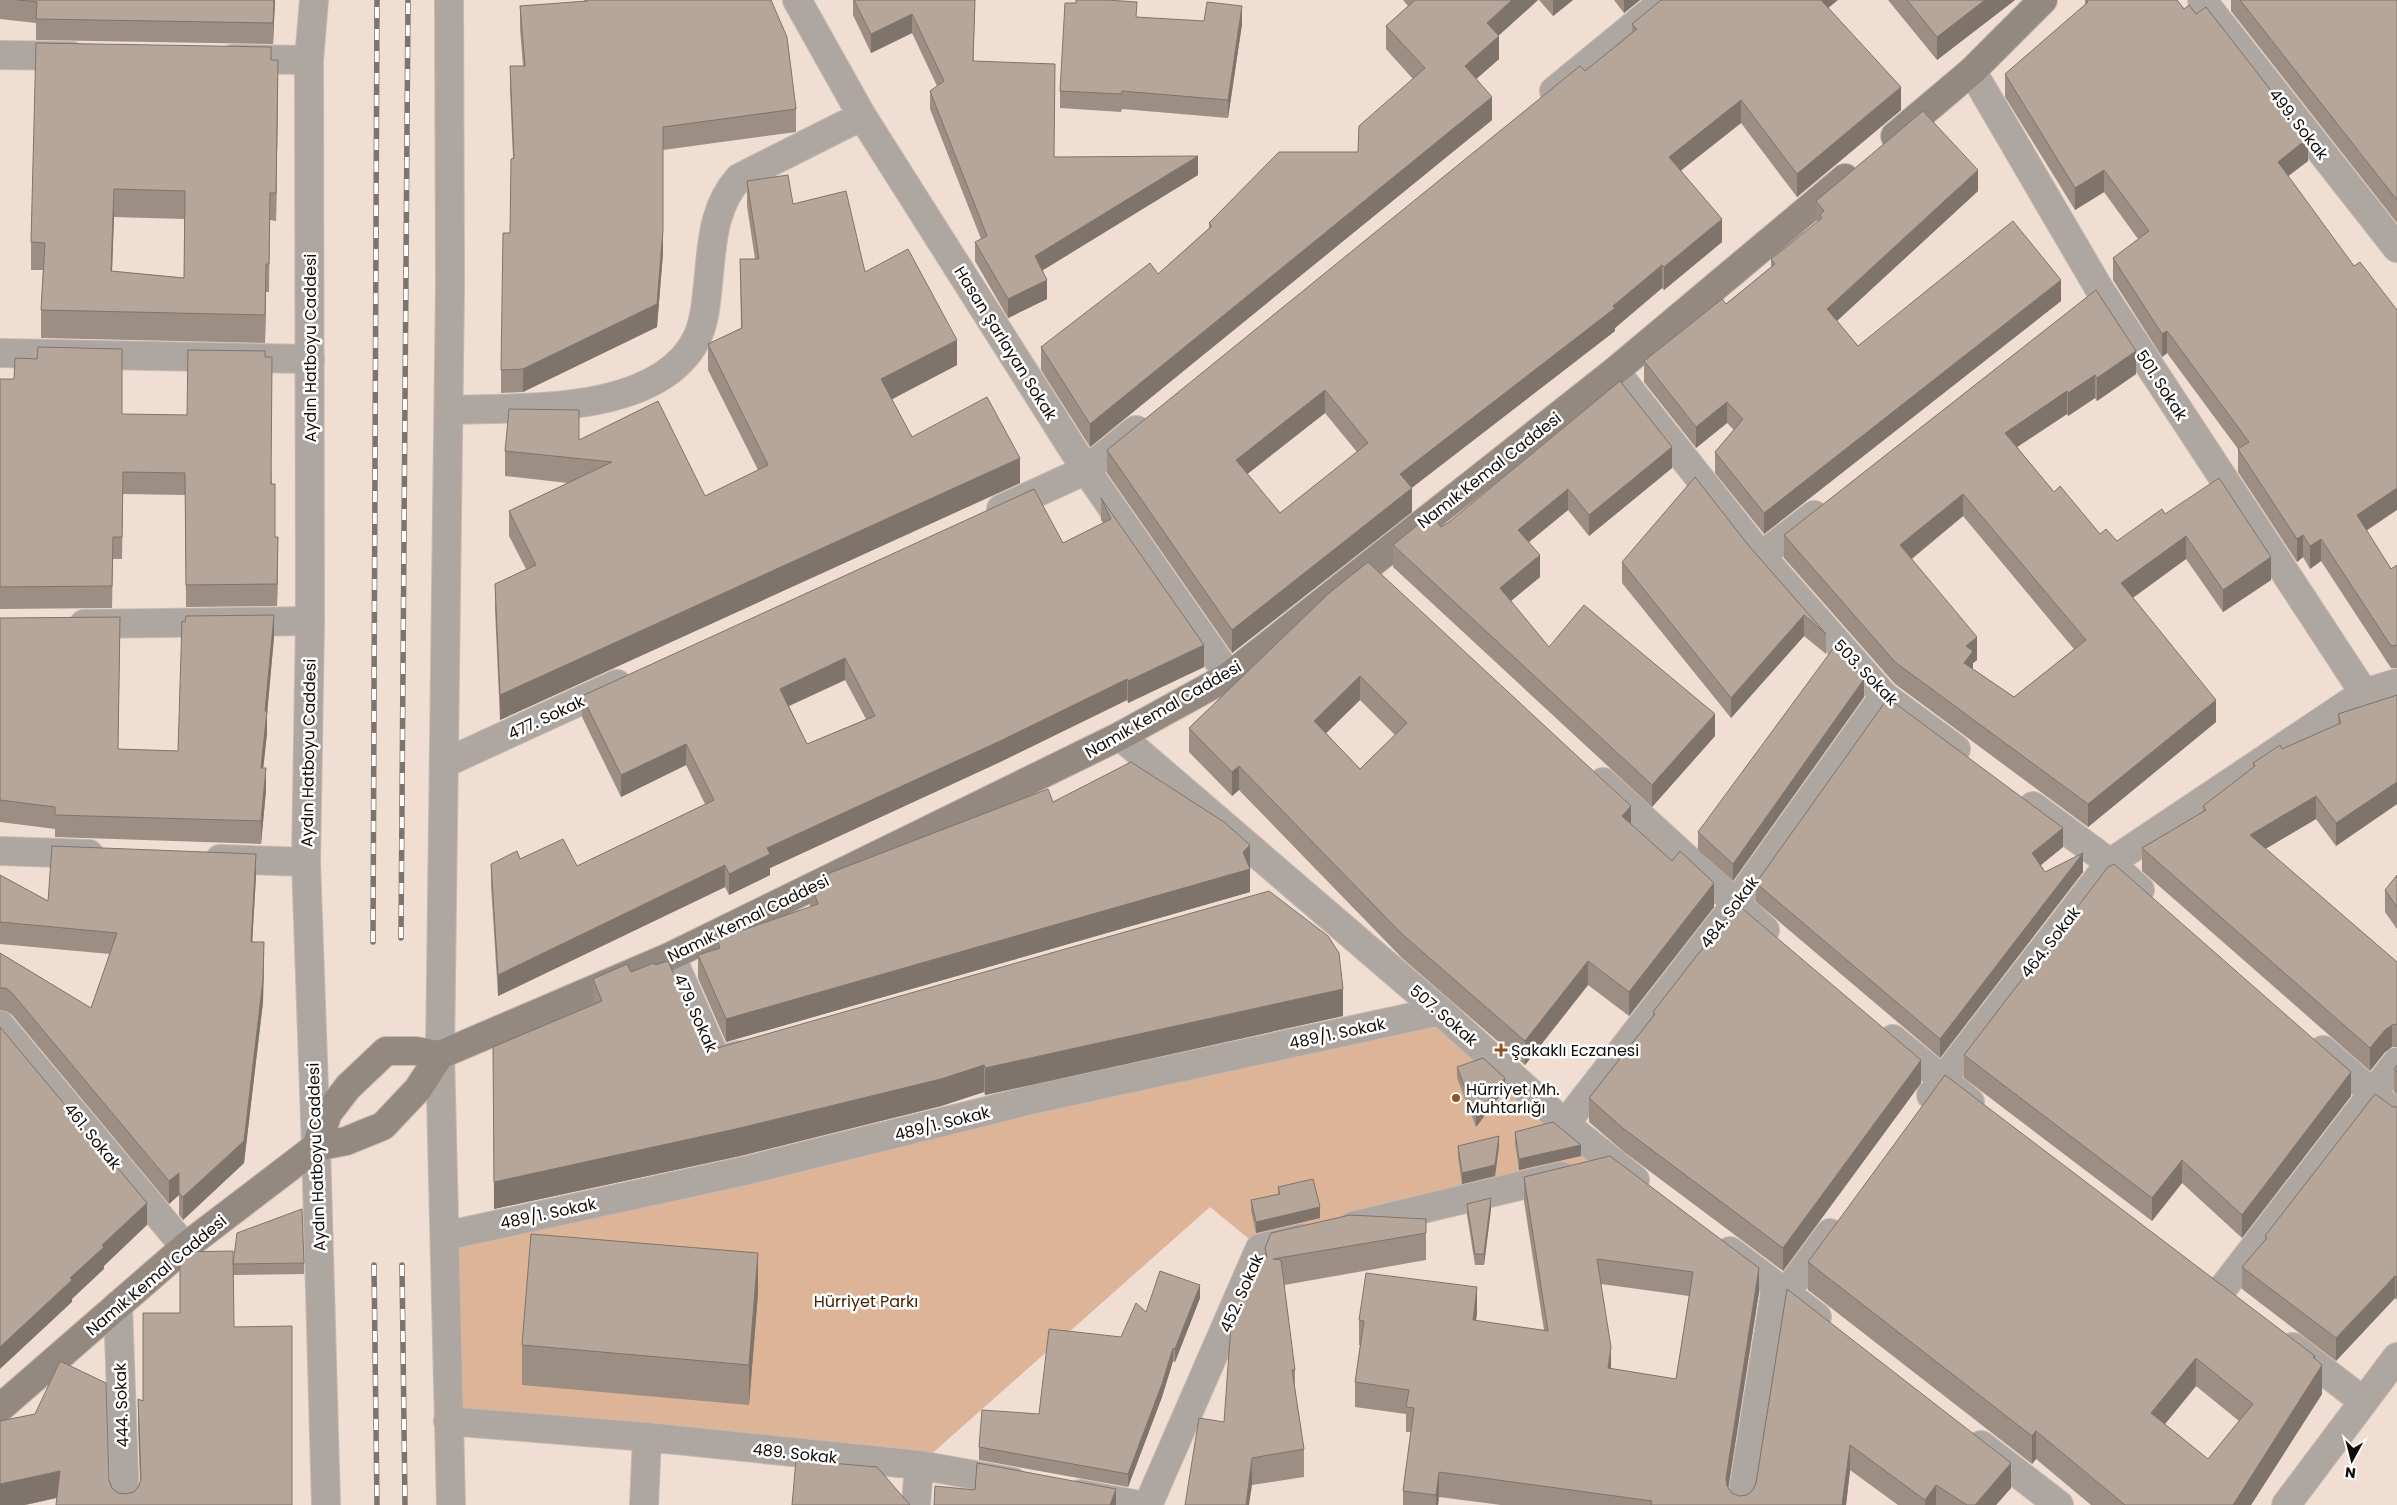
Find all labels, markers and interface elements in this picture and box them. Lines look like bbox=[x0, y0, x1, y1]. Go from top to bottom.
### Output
street label: 499. Sokak bbox=[2263, 84, 2334, 165]
street label: Aydın Hatboyu Caddesi bbox=[299, 254, 322, 442]
street label: Hasan Şarlayan Sokak bbox=[949, 262, 1063, 425]
street label: 501. Sokak bbox=[2130, 346, 2193, 426]
street label: Namık Kemal Caddesi bbox=[1412, 407, 1566, 534]
street label: 503. Sokak bbox=[1828, 634, 1904, 711]
street label: Namık Kemal Caddesi bbox=[1081, 655, 1246, 764]
street label: Aydın Hatboyu Caddesi bbox=[295, 659, 322, 847]
street label: 477. Sokak bbox=[504, 689, 589, 745]
street label: Namık Kemal Caddesi bbox=[664, 869, 833, 968]
street label: 484. Sokak bbox=[1695, 871, 1765, 953]
street label: 464. Sokak bbox=[2015, 901, 2086, 983]
street label: 479. Sokak bbox=[668, 970, 723, 1057]
street label: 507. Sokak bbox=[1405, 979, 1483, 1052]
street label: 489/1. Sokak bbox=[1287, 1012, 1388, 1055]
place label: Şakaklı Eczanesi bbox=[1511, 1039, 1639, 1062]
marker: Şakaklı Eczanesi bbox=[1495, 1044, 1507, 1056]
street label: Aydın Hatboyu Caddesi bbox=[302, 1062, 331, 1252]
place label: Hürriyet Mh. Muhtarlığı bbox=[1466, 1078, 1560, 1119]
marker: Hürriyet Mh. Muhtarlığı bbox=[1450, 1092, 1462, 1104]
street label: 461. Sokak bbox=[59, 1098, 127, 1175]
street label: 489/1. Sokak bbox=[892, 1100, 993, 1146]
street label: 489/1. Sokak bbox=[498, 1192, 599, 1235]
street label: Namık Kemal Caddesi bbox=[81, 1210, 232, 1341]
street label: 452. Sokak bbox=[1214, 1250, 1269, 1336]
park label: Hürriyet Parkı bbox=[814, 1290, 918, 1313]
street label: 444. Sokak bbox=[109, 1361, 134, 1448]
north arrow bbox=[2327, 1435, 2377, 1485]
street label: 489. Sokak bbox=[752, 1438, 839, 1469]
text: N bbox=[2344, 1462, 2357, 1483]

